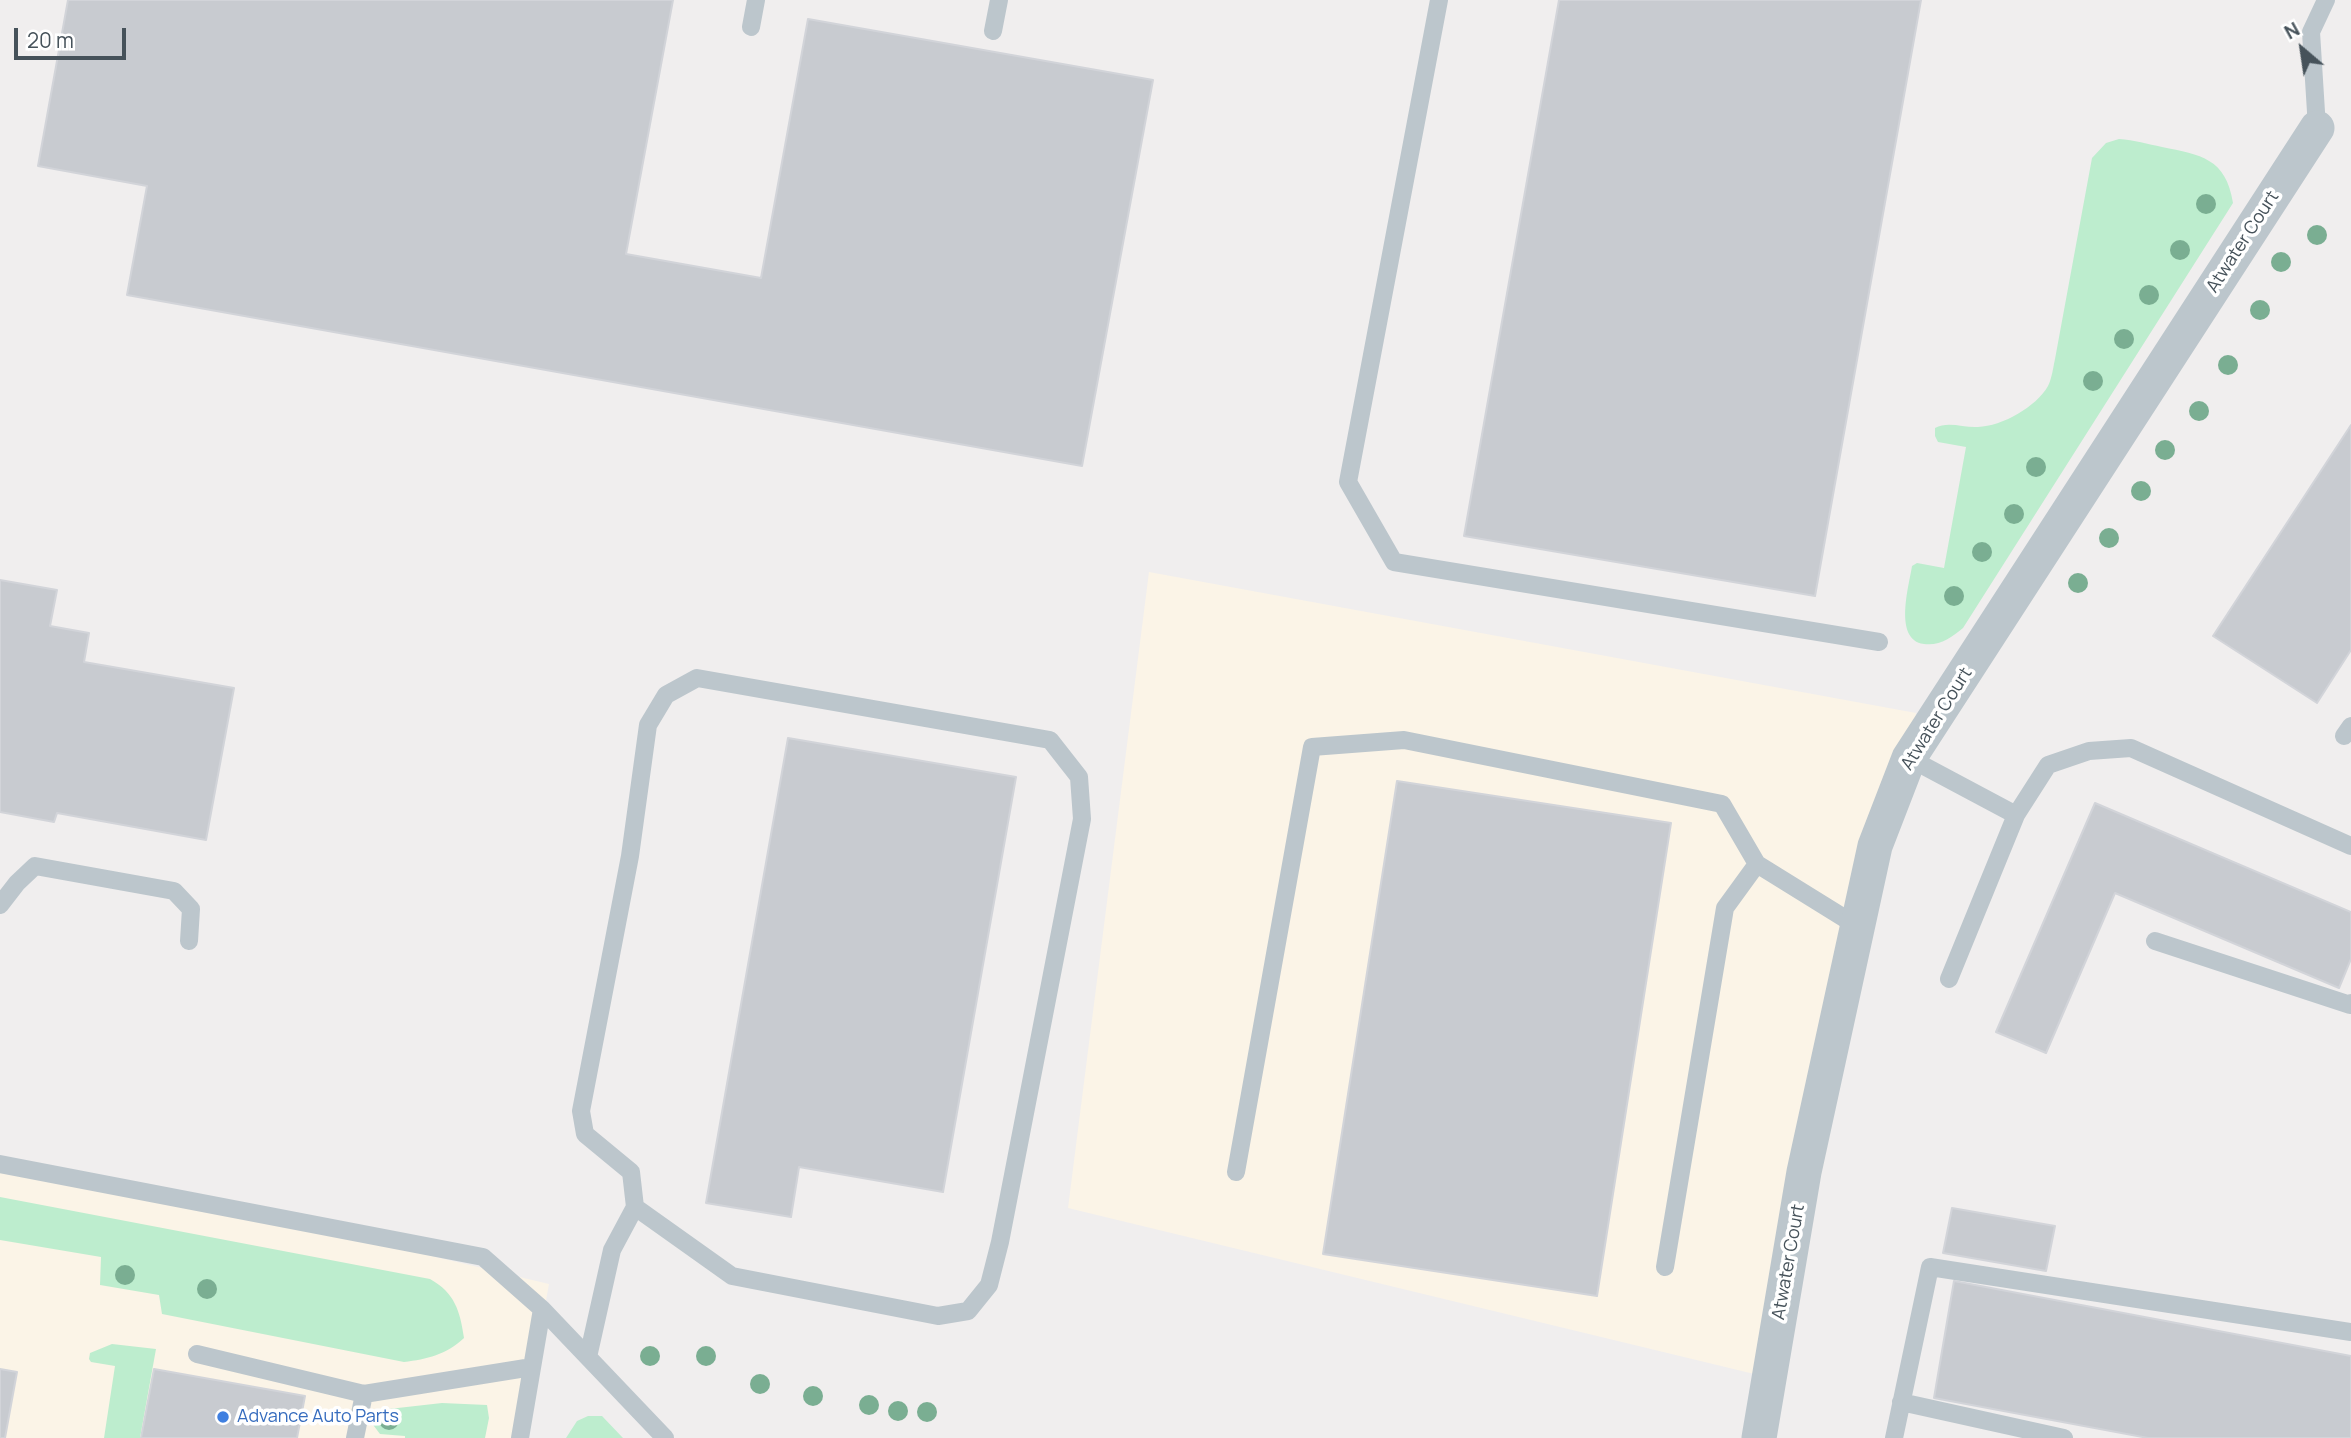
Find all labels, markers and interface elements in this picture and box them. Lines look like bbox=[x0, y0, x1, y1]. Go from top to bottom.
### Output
scale bar bbox=[18, 14, 130, 58]
north arrow bbox=[2267, 14, 2337, 84]
text: N bbox=[2280, 16, 2304, 45]
text: 20 m bbox=[27, 26, 74, 54]
street label: Atwater Court bbox=[2202, 187, 2284, 297]
street label: Atwater Court bbox=[1897, 664, 1977, 774]
street label: Atwater Court bbox=[1768, 1203, 1810, 1321]
place label: Advance Auto Parts bbox=[237, 1406, 399, 1428]
marker: Advance Auto Parts bbox=[215, 1409, 231, 1425]

